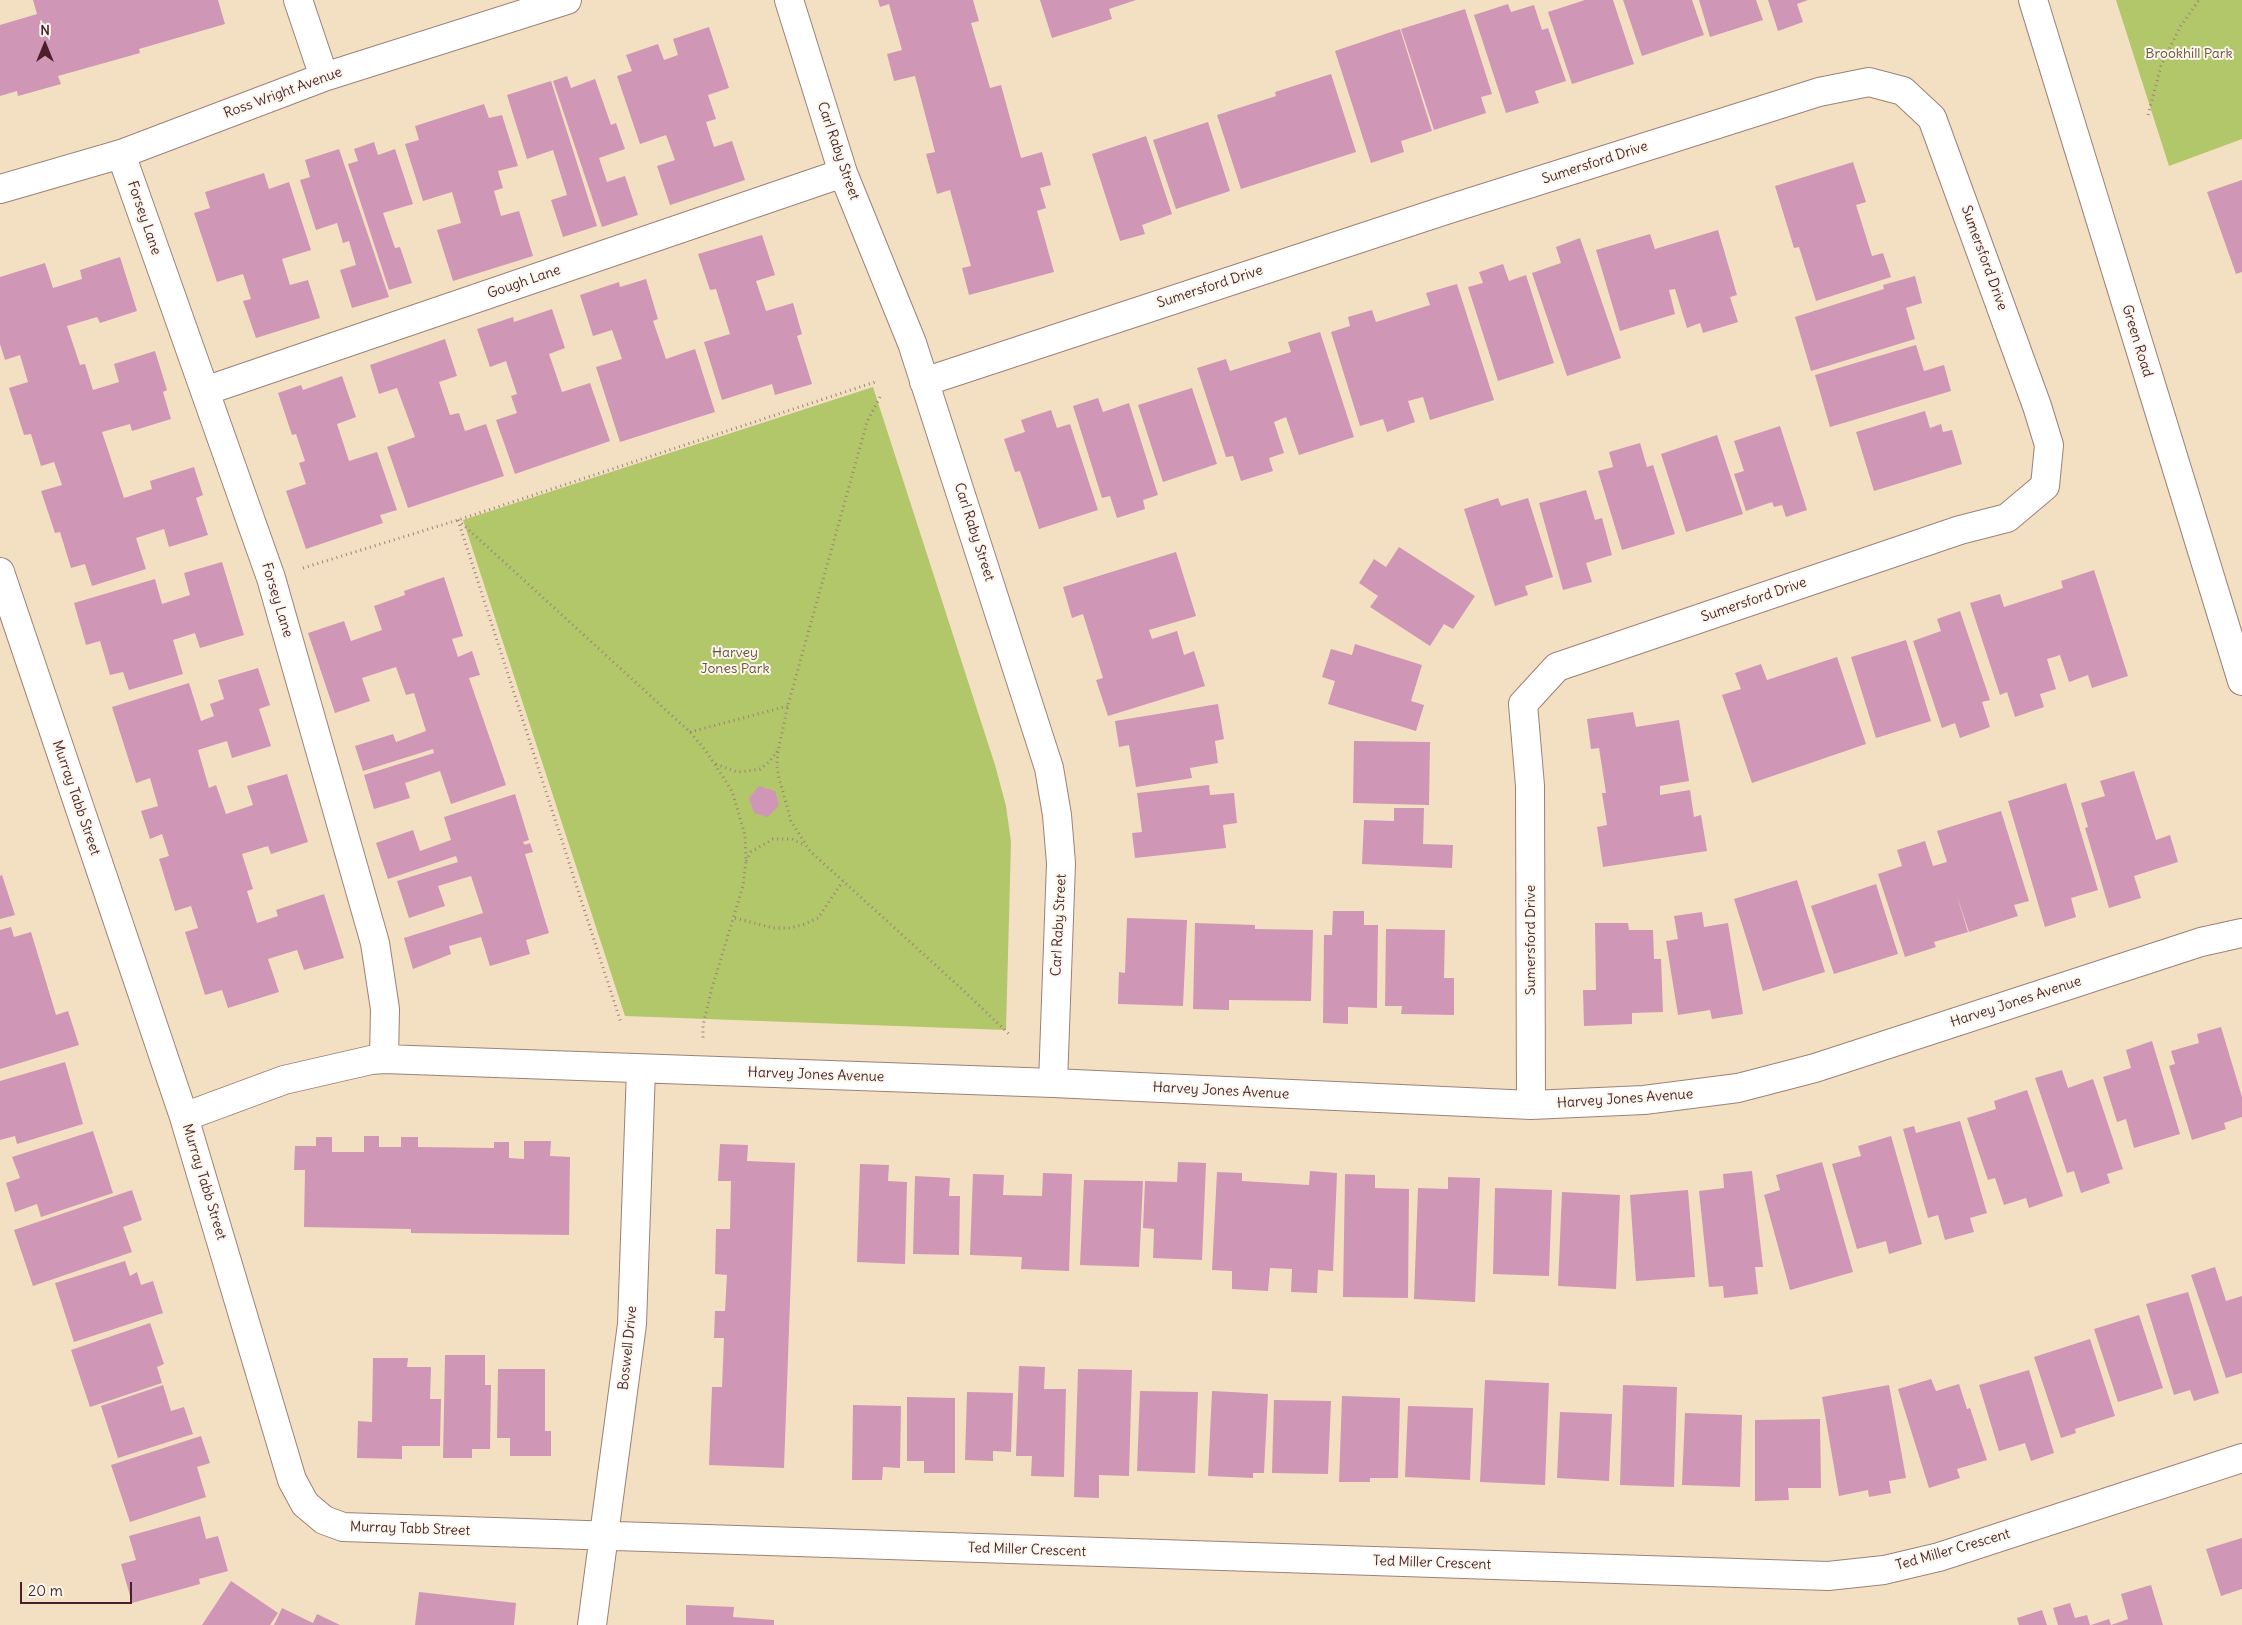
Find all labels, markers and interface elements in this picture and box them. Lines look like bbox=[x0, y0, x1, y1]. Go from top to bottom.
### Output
north arrow bbox=[20, 20, 70, 70]
text: N bbox=[40, 21, 50, 39]
park label: Brookhill Park bbox=[2145, 46, 2233, 62]
street label: Ross Wright Avenue bbox=[222, 64, 344, 122]
street label: Carl Raby Street bbox=[813, 100, 863, 202]
street label: Sumersford Drive bbox=[1540, 138, 1650, 188]
street label: Forsey Lane bbox=[123, 179, 165, 257]
street label: Sumersford Drive bbox=[1957, 203, 2011, 313]
street label: Gough Lane bbox=[485, 262, 563, 302]
street label: Sumersford Drive bbox=[1155, 262, 1265, 312]
street label: Green Road bbox=[2118, 303, 2156, 379]
street label: Carl Raby Street bbox=[950, 481, 998, 583]
street label: Forsey Lane bbox=[258, 561, 296, 639]
street label: Sumersford Drive bbox=[1699, 574, 1809, 626]
park label: Harvey Jones Park bbox=[700, 645, 770, 678]
street label: Murray Tabb Street bbox=[48, 738, 104, 858]
street label: Carl Raby Street bbox=[1048, 873, 1070, 977]
street label: Sumersford Drive bbox=[1523, 885, 1539, 995]
street label: Harvey Jones Avenue bbox=[1948, 973, 2084, 1031]
street label: Harvey Jones Avenue bbox=[747, 1064, 885, 1086]
street label: Harvey Jones Avenue bbox=[1152, 1079, 1290, 1103]
street label: Harvey Jones Avenue bbox=[1556, 1086, 1694, 1112]
street label: Murray Tabb Street bbox=[178, 1122, 230, 1242]
street label: Boswell Drive bbox=[615, 1305, 641, 1391]
street label: Murray Tabb Street bbox=[350, 1519, 470, 1539]
street label: Ted Miller Crescent bbox=[1894, 1526, 2012, 1574]
street label: Ted Miller Crescent bbox=[968, 1540, 1086, 1560]
street label: Ted Miller Crescent bbox=[1373, 1553, 1491, 1573]
scale bar bbox=[22, 1572, 135, 1604]
text: 20 m bbox=[28, 1581, 63, 1600]

